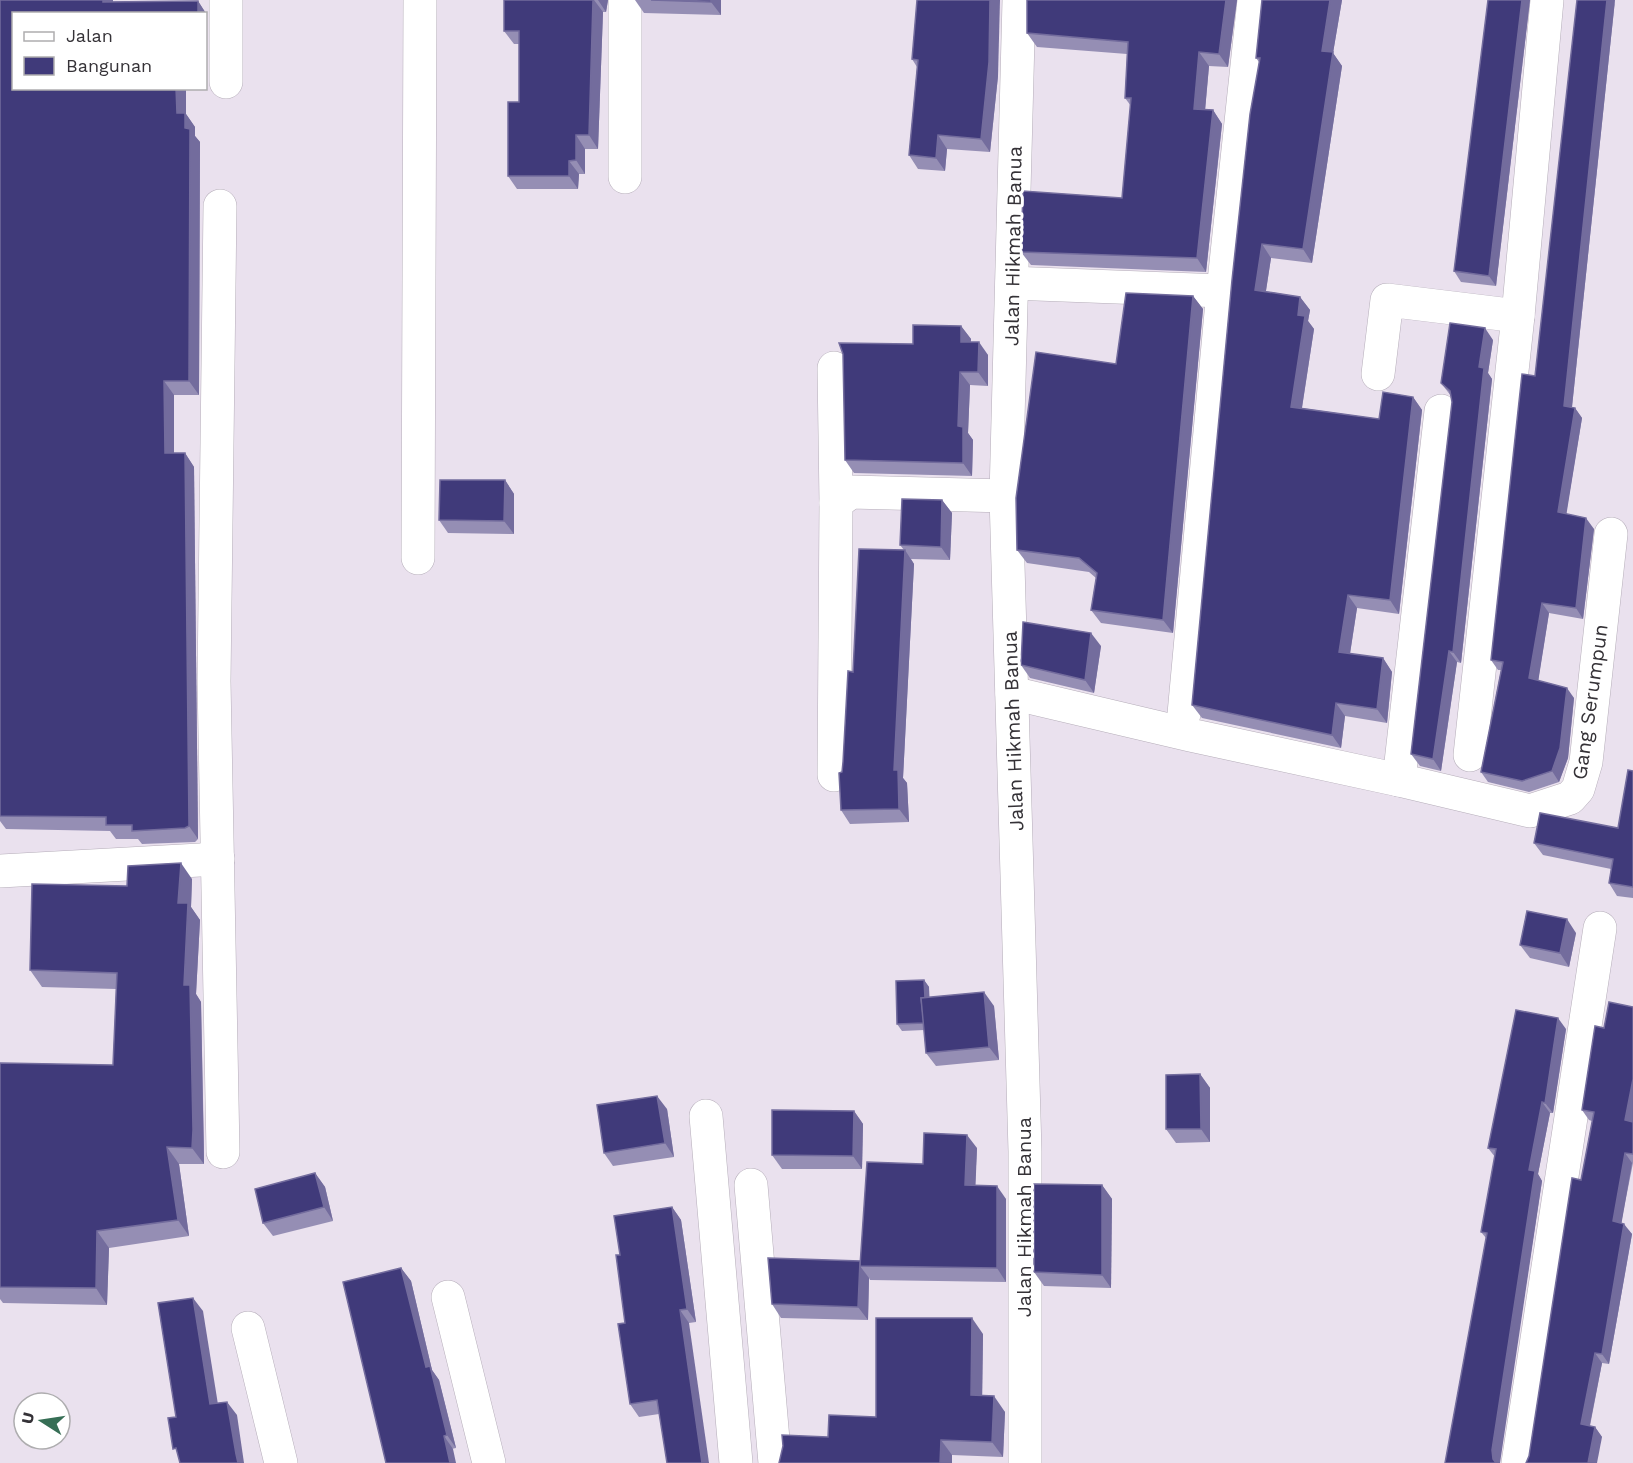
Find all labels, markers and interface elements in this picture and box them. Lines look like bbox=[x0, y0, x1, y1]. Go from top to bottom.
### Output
legend bbox=[12, 12, 207, 90]
text: Jalan bbox=[66, 25, 113, 46]
text: Bangunan bbox=[66, 55, 152, 76]
street label: Jalan Hikmah Banua bbox=[999, 146, 1027, 346]
street label: Gang Serumpun bbox=[1567, 623, 1613, 781]
street label: Jalan Hikmah Banua bbox=[998, 631, 1028, 831]
street label: Jalan Hikmah Banua bbox=[1012, 1117, 1036, 1317]
north arrow bbox=[12, 1391, 72, 1451]
text: U bbox=[17, 1410, 38, 1426]

